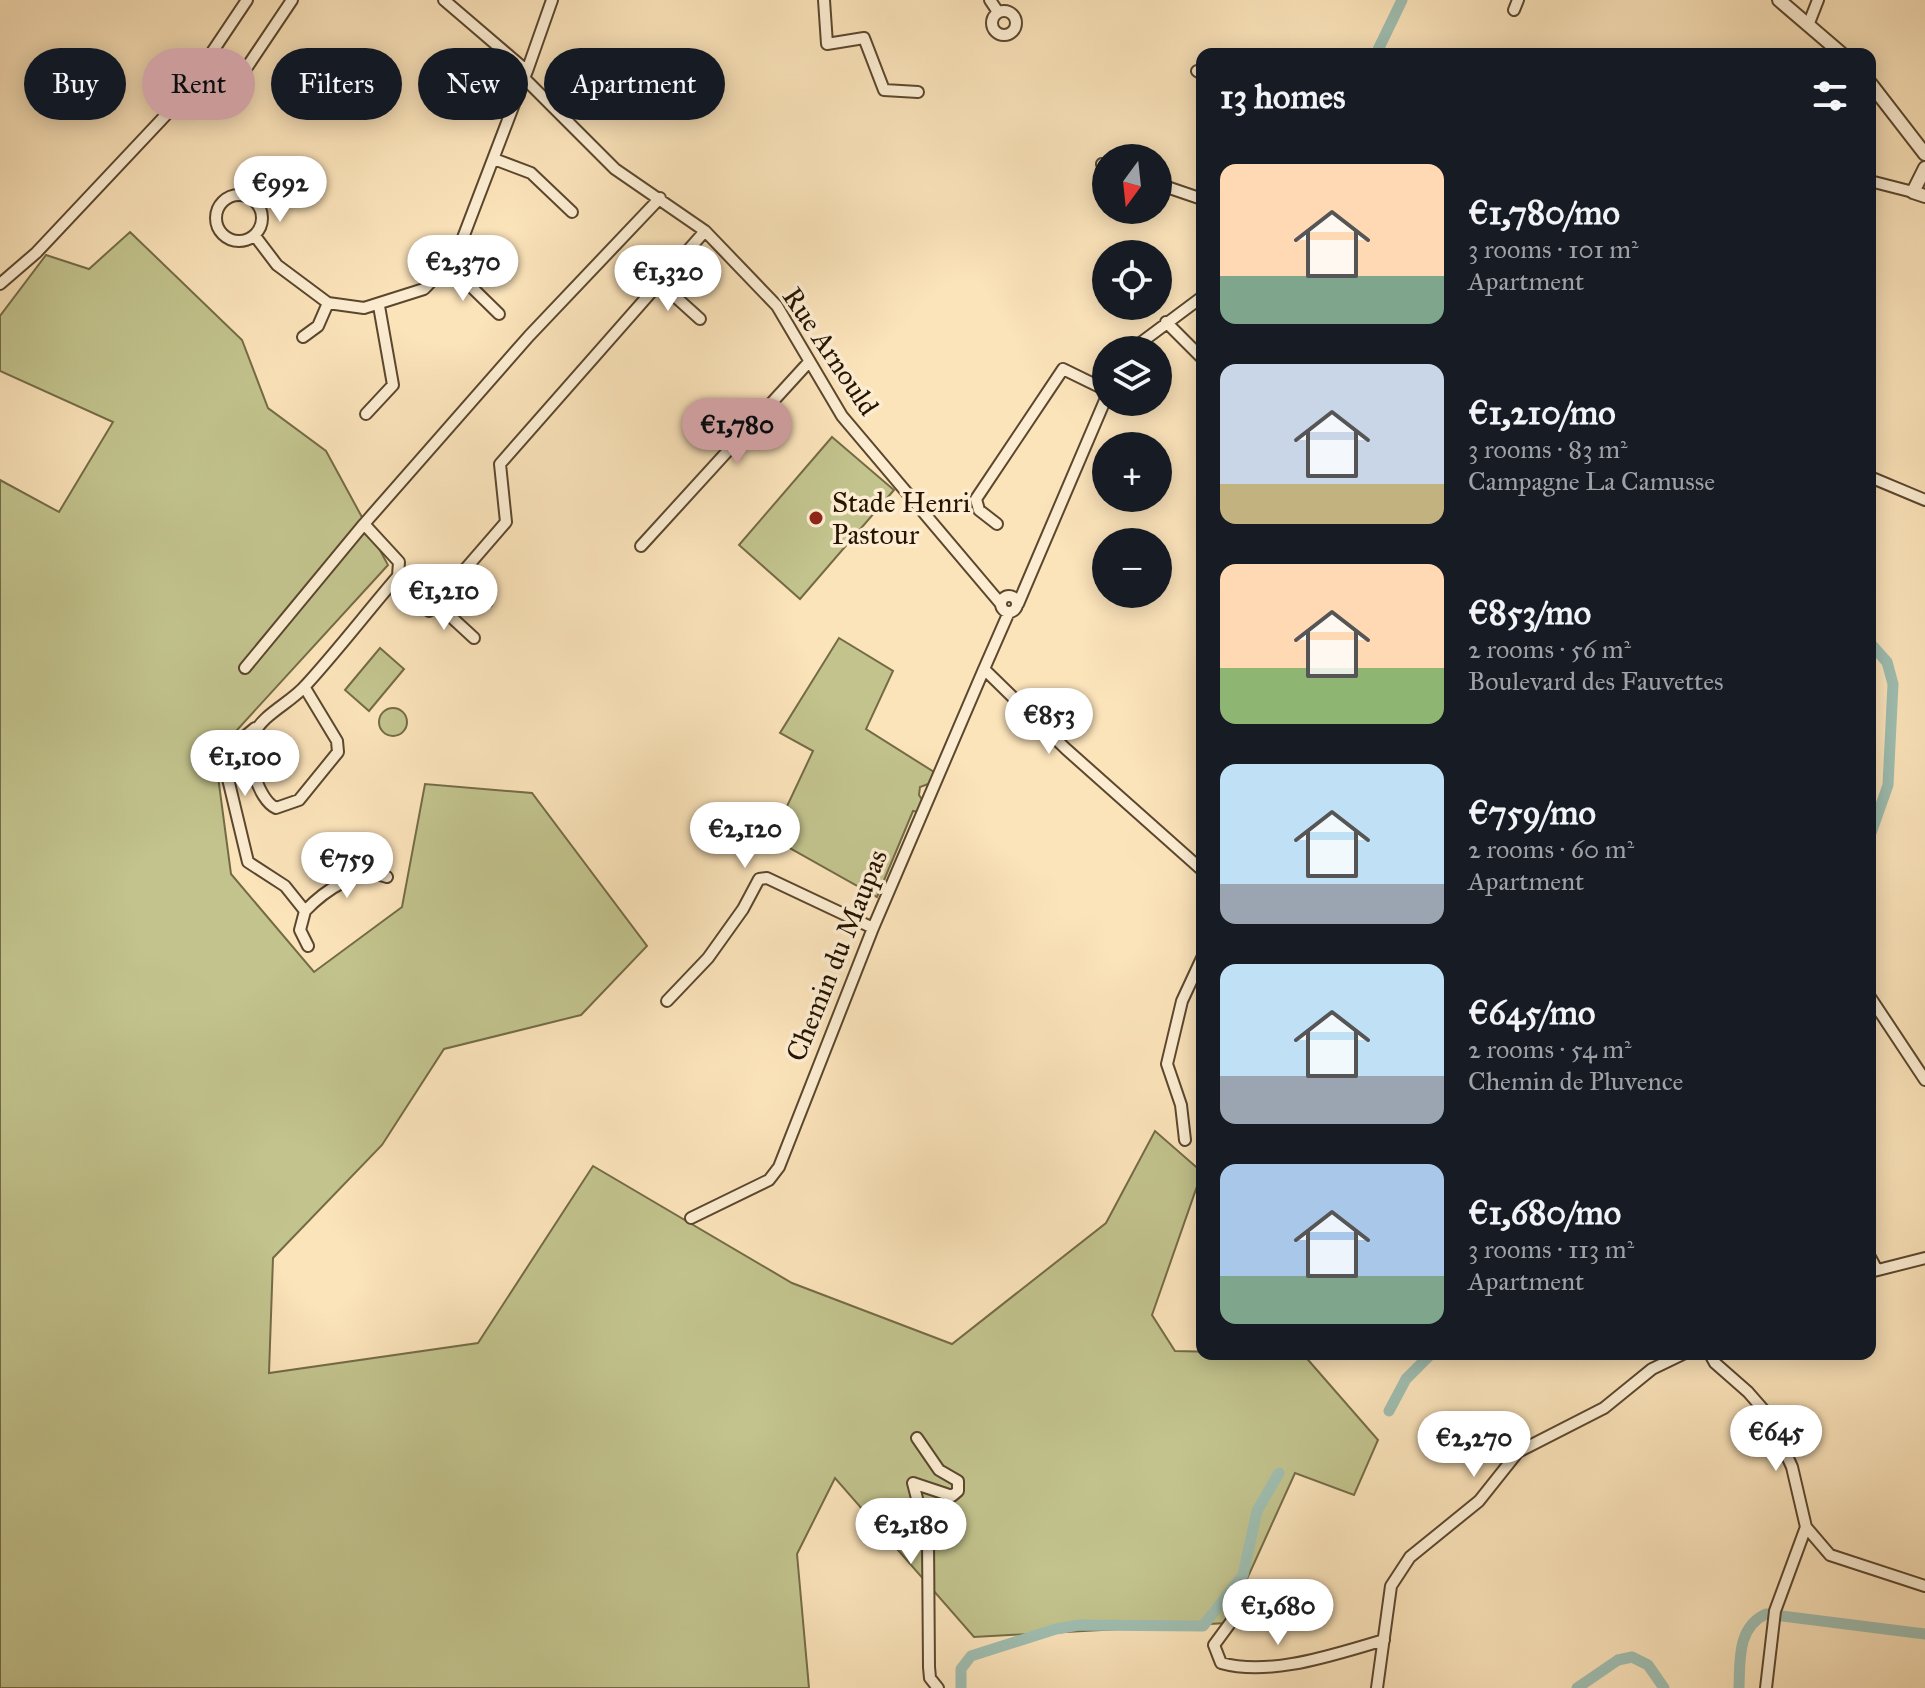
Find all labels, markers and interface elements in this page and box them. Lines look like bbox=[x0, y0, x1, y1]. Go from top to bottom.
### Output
chip: Buy bbox=[24, 48, 126, 120]
chip: Rent bbox=[142, 48, 255, 120]
chip: Filters bbox=[271, 48, 402, 120]
chip: New bbox=[418, 48, 528, 120]
chip: Apartment bbox=[544, 48, 725, 120]
icon: filters bbox=[1808, 74, 1852, 118]
text: 13 homes bbox=[1220, 76, 1345, 117]
north arrow bbox=[1092, 144, 1172, 224]
map controls bbox=[1092, 144, 1172, 608]
pin: €992 bbox=[233, 156, 327, 224]
text: €992 bbox=[252, 166, 308, 198]
text: €1,780/mo bbox=[1468, 192, 1620, 233]
icon: home bbox=[1284, 196, 1380, 292]
text: 3 rooms · 101 m² bbox=[1468, 233, 1639, 265]
pin: €2,370 bbox=[398, 235, 528, 303]
button: locate bbox=[1092, 240, 1172, 320]
text: €2,370 bbox=[425, 245, 501, 277]
pin: €1,320 bbox=[603, 245, 733, 313]
text: €1,320 bbox=[632, 255, 704, 287]
text: Apartment bbox=[1468, 265, 1584, 297]
street label: Rue Arnould bbox=[775, 280, 886, 422]
button: layers bbox=[1092, 336, 1172, 416]
text: €1,210/mo bbox=[1468, 392, 1616, 433]
icon: home bbox=[1284, 396, 1380, 492]
pin: €1,780 bbox=[672, 398, 802, 466]
text: €1,780 bbox=[700, 408, 774, 440]
button: + bbox=[1092, 432, 1172, 512]
text: 3 rooms · 83 m² bbox=[1468, 433, 1628, 465]
text: Campagne La Camusse bbox=[1468, 465, 1715, 497]
place label: Stade Henri Pastour bbox=[832, 485, 971, 552]
marker: Stade Henri Pastour bbox=[807, 509, 825, 527]
button: − bbox=[1092, 528, 1172, 608]
pin: €1,210 bbox=[379, 564, 509, 632]
text: €1,210 bbox=[409, 574, 479, 606]
text: €853/mo bbox=[1468, 592, 1591, 633]
icon: home bbox=[1284, 596, 1380, 692]
text: 2 rooms · 56 m² bbox=[1468, 633, 1631, 665]
text: Boulevard des Fauvettes bbox=[1468, 665, 1723, 697]
pin: €853 bbox=[1002, 688, 1096, 756]
text: €853 bbox=[1023, 698, 1075, 730]
pin: €1,100 bbox=[180, 730, 310, 798]
text: €1,100 bbox=[208, 740, 282, 772]
text: €759/mo bbox=[1468, 792, 1596, 833]
icon: home bbox=[1284, 796, 1380, 892]
pin: €2,120 bbox=[680, 802, 810, 870]
text: €2,120 bbox=[708, 812, 782, 844]
pin: €759 bbox=[300, 832, 394, 900]
text: 2 rooms · 60 m² bbox=[1468, 833, 1634, 865]
text: €759 bbox=[319, 842, 375, 874]
street label: Chemin du Maupas bbox=[778, 844, 895, 1066]
text: Apartment bbox=[1468, 865, 1584, 897]
text: €645/mo bbox=[1468, 992, 1595, 1033]
icon: home bbox=[1284, 996, 1380, 1092]
text: 2 rooms · 54 m² bbox=[1468, 1033, 1632, 1065]
text: Chemin de Pluvence bbox=[1468, 1065, 1683, 1097]
text: €1,680/mo bbox=[1468, 1192, 1621, 1233]
icon: home bbox=[1284, 1196, 1380, 1292]
text: 3 rooms · 113 m² bbox=[1468, 1233, 1634, 1265]
text: Apartment bbox=[1468, 1265, 1584, 1297]
pin: €645 bbox=[1729, 1405, 1823, 1473]
pin: €2,270 bbox=[1409, 1411, 1539, 1479]
text: €645 bbox=[1748, 1415, 1804, 1447]
text: €2,270 bbox=[1436, 1421, 1512, 1453]
pin: €2,180 bbox=[846, 1498, 976, 1566]
text: €2,180 bbox=[873, 1508, 949, 1540]
pin: €1,680 bbox=[1213, 1579, 1343, 1647]
text: €1,680 bbox=[1240, 1589, 1316, 1621]

